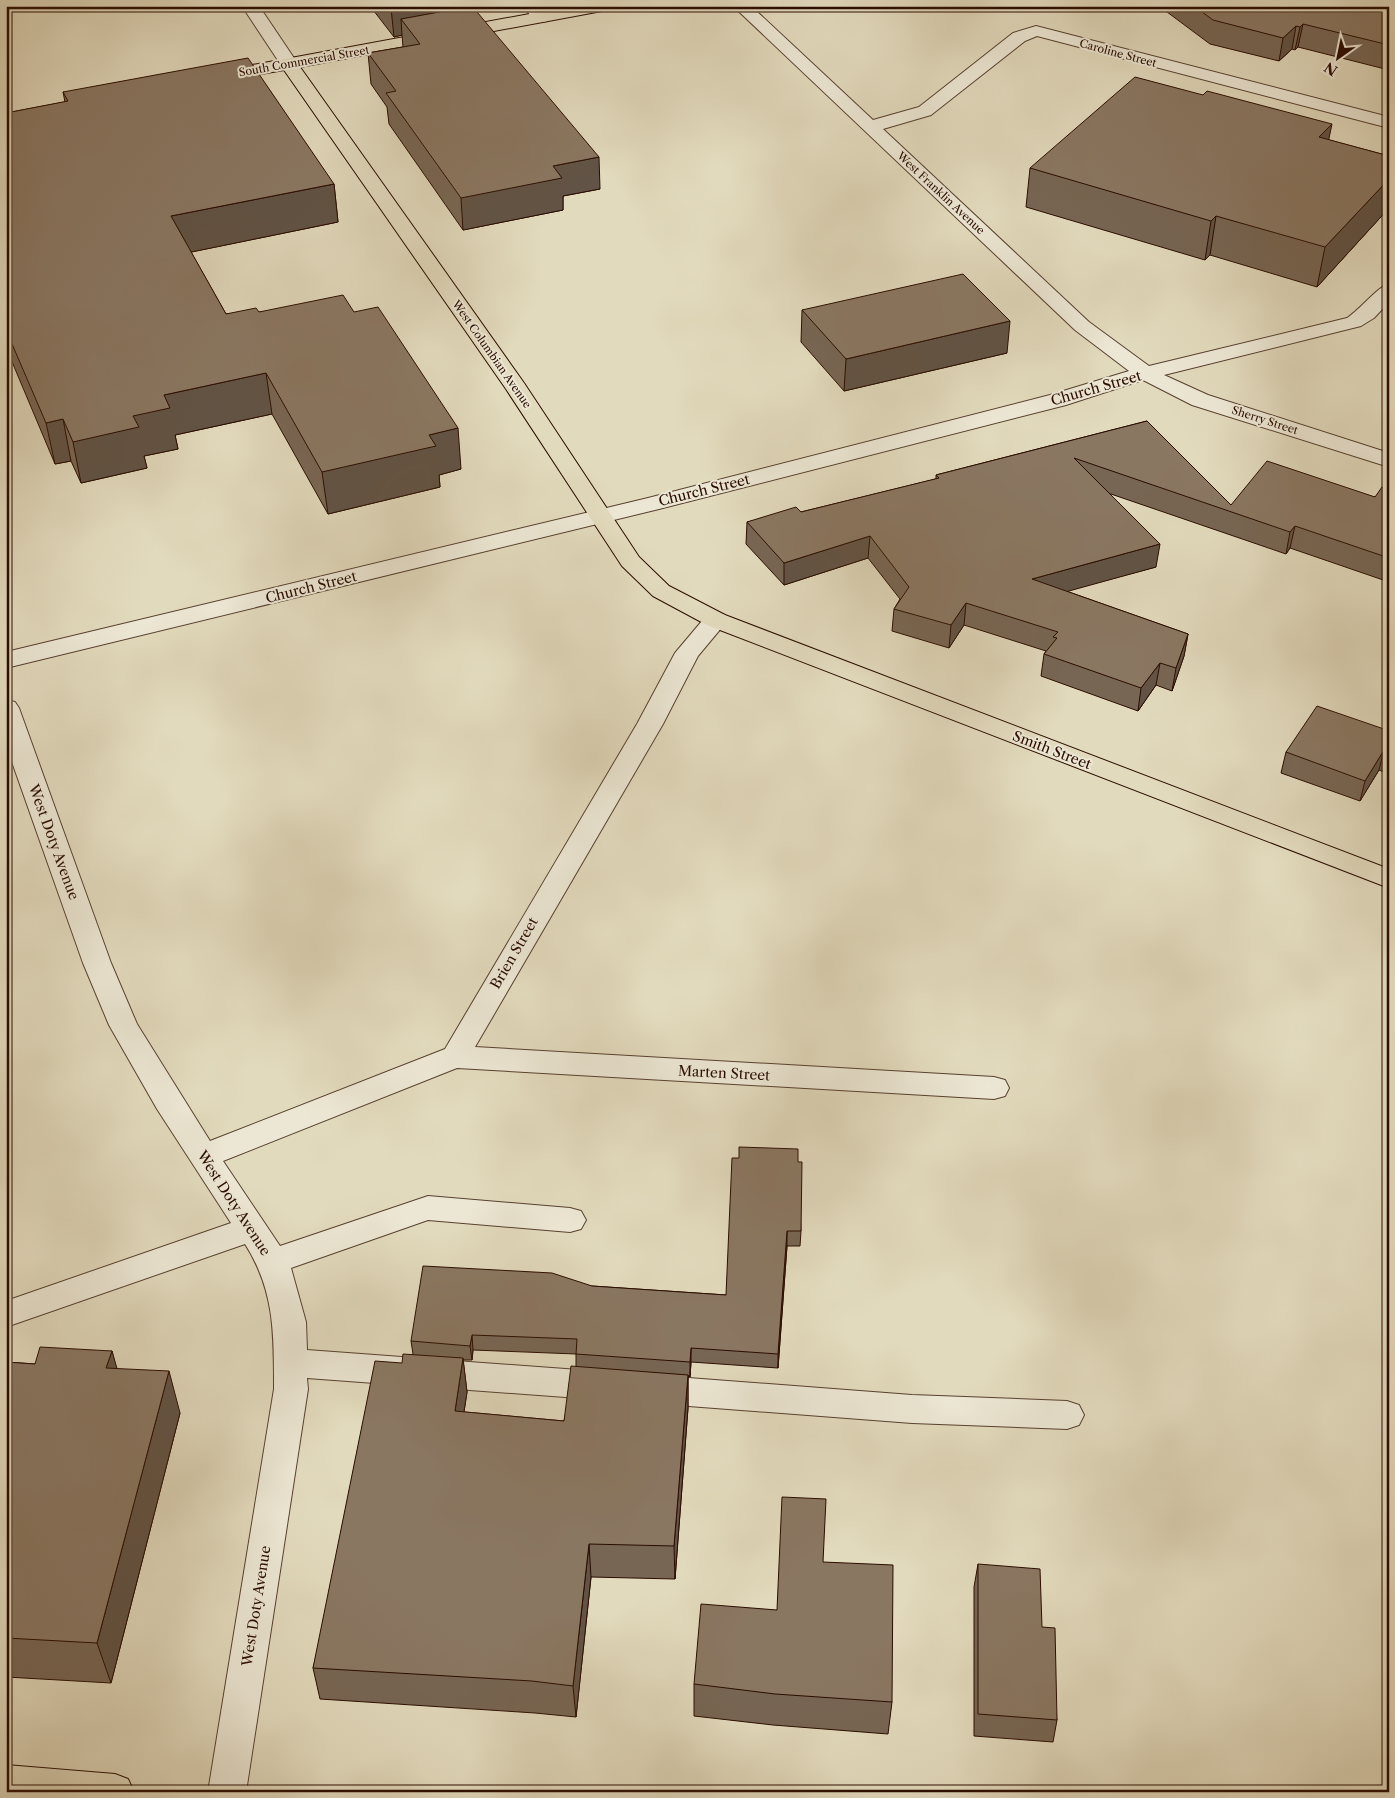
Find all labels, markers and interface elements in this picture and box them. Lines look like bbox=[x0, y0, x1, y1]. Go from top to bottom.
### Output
north arrow bbox=[1312, 32, 1362, 82]
street label: Caroline Street bbox=[1078, 36, 1158, 70]
street label: South Commercial Street bbox=[238, 43, 371, 79]
text: N bbox=[1321, 58, 1341, 80]
street label: West Franklin Avenue bbox=[894, 148, 988, 237]
street label: West Columbian Avenue bbox=[449, 296, 535, 411]
street label: Church Street bbox=[1049, 366, 1143, 410]
street label: Sherry Street bbox=[1230, 403, 1300, 437]
street label: Church Street bbox=[656, 470, 752, 510]
street label: Church Street bbox=[263, 567, 359, 607]
street label: Smith Street bbox=[1010, 727, 1094, 773]
street label: West Doty Avenue bbox=[24, 781, 83, 902]
street label: Brien Street bbox=[486, 914, 542, 992]
street label: Marten Street bbox=[677, 1062, 771, 1084]
street label: West Doty Avenue bbox=[193, 1146, 275, 1259]
street label: West Doty Avenue bbox=[237, 1544, 274, 1669]

